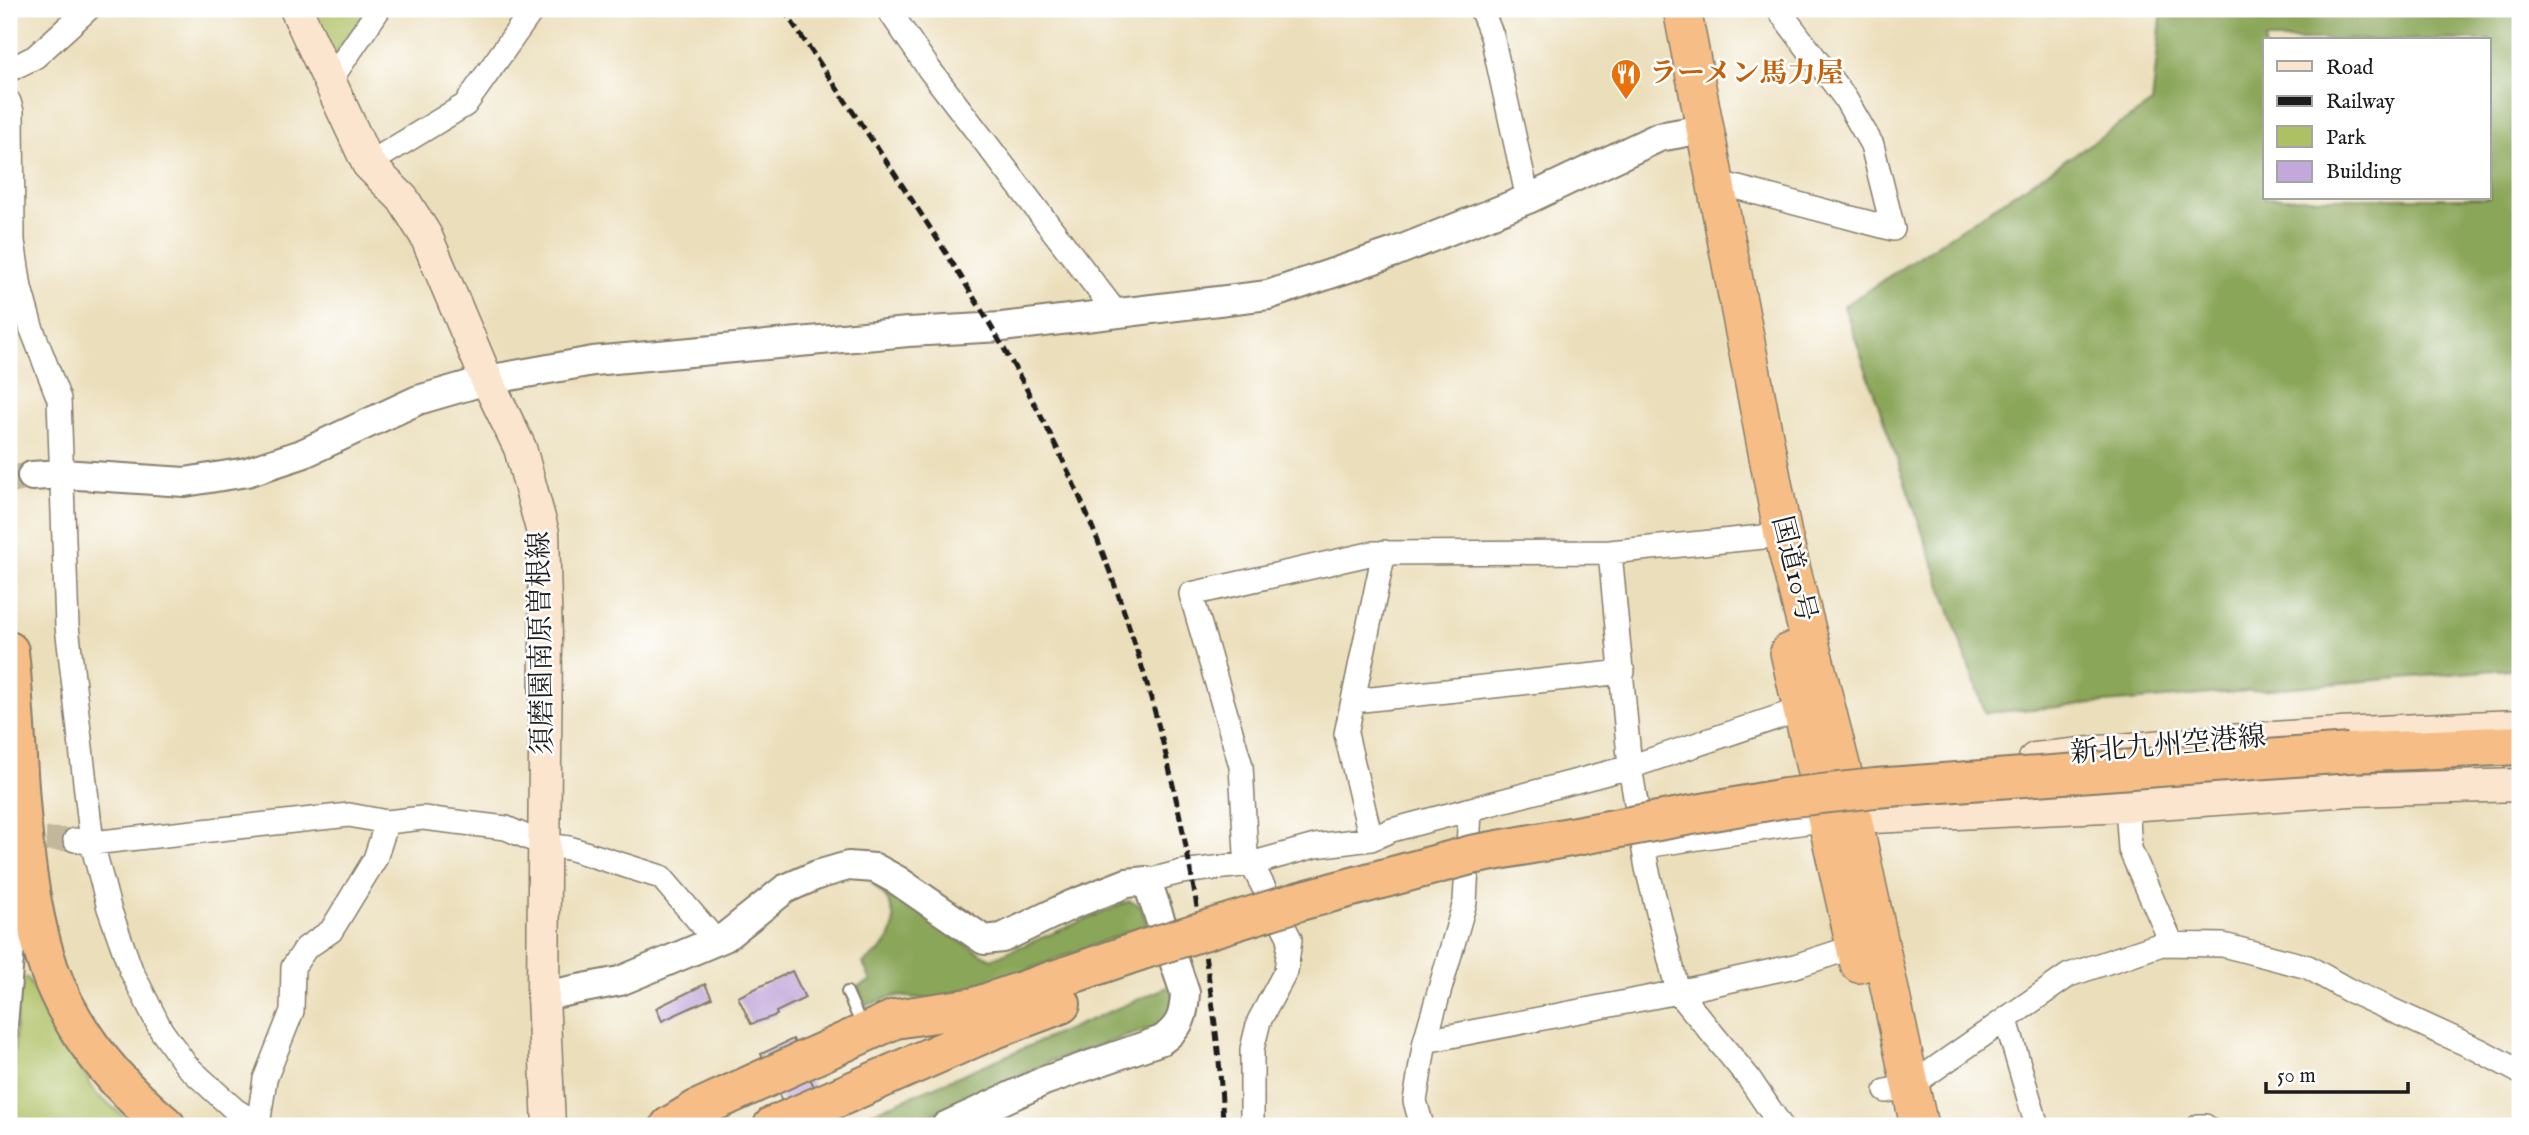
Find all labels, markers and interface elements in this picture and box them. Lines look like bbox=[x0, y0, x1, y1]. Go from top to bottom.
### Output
legend bbox=[2263, 38, 2490, 200]
text: Road bbox=[2326, 55, 2374, 82]
restaurant icon: ラーメン馬力屋 bbox=[1609, 57, 1643, 101]
place label: ラーメン馬力屋 bbox=[1649, 57, 1844, 92]
text: Railway bbox=[2326, 89, 2396, 116]
text: Park bbox=[2326, 125, 2367, 152]
text: Building bbox=[2326, 159, 2402, 186]
street label: 国道10号 bbox=[1763, 512, 1823, 626]
street label: 須磨園南原曽根線 bbox=[523, 531, 561, 755]
street label: 新北九州空港線 bbox=[2069, 720, 2267, 772]
scale bar bbox=[2266, 1051, 2408, 1095]
text: 50 m bbox=[2277, 1063, 2316, 1090]

